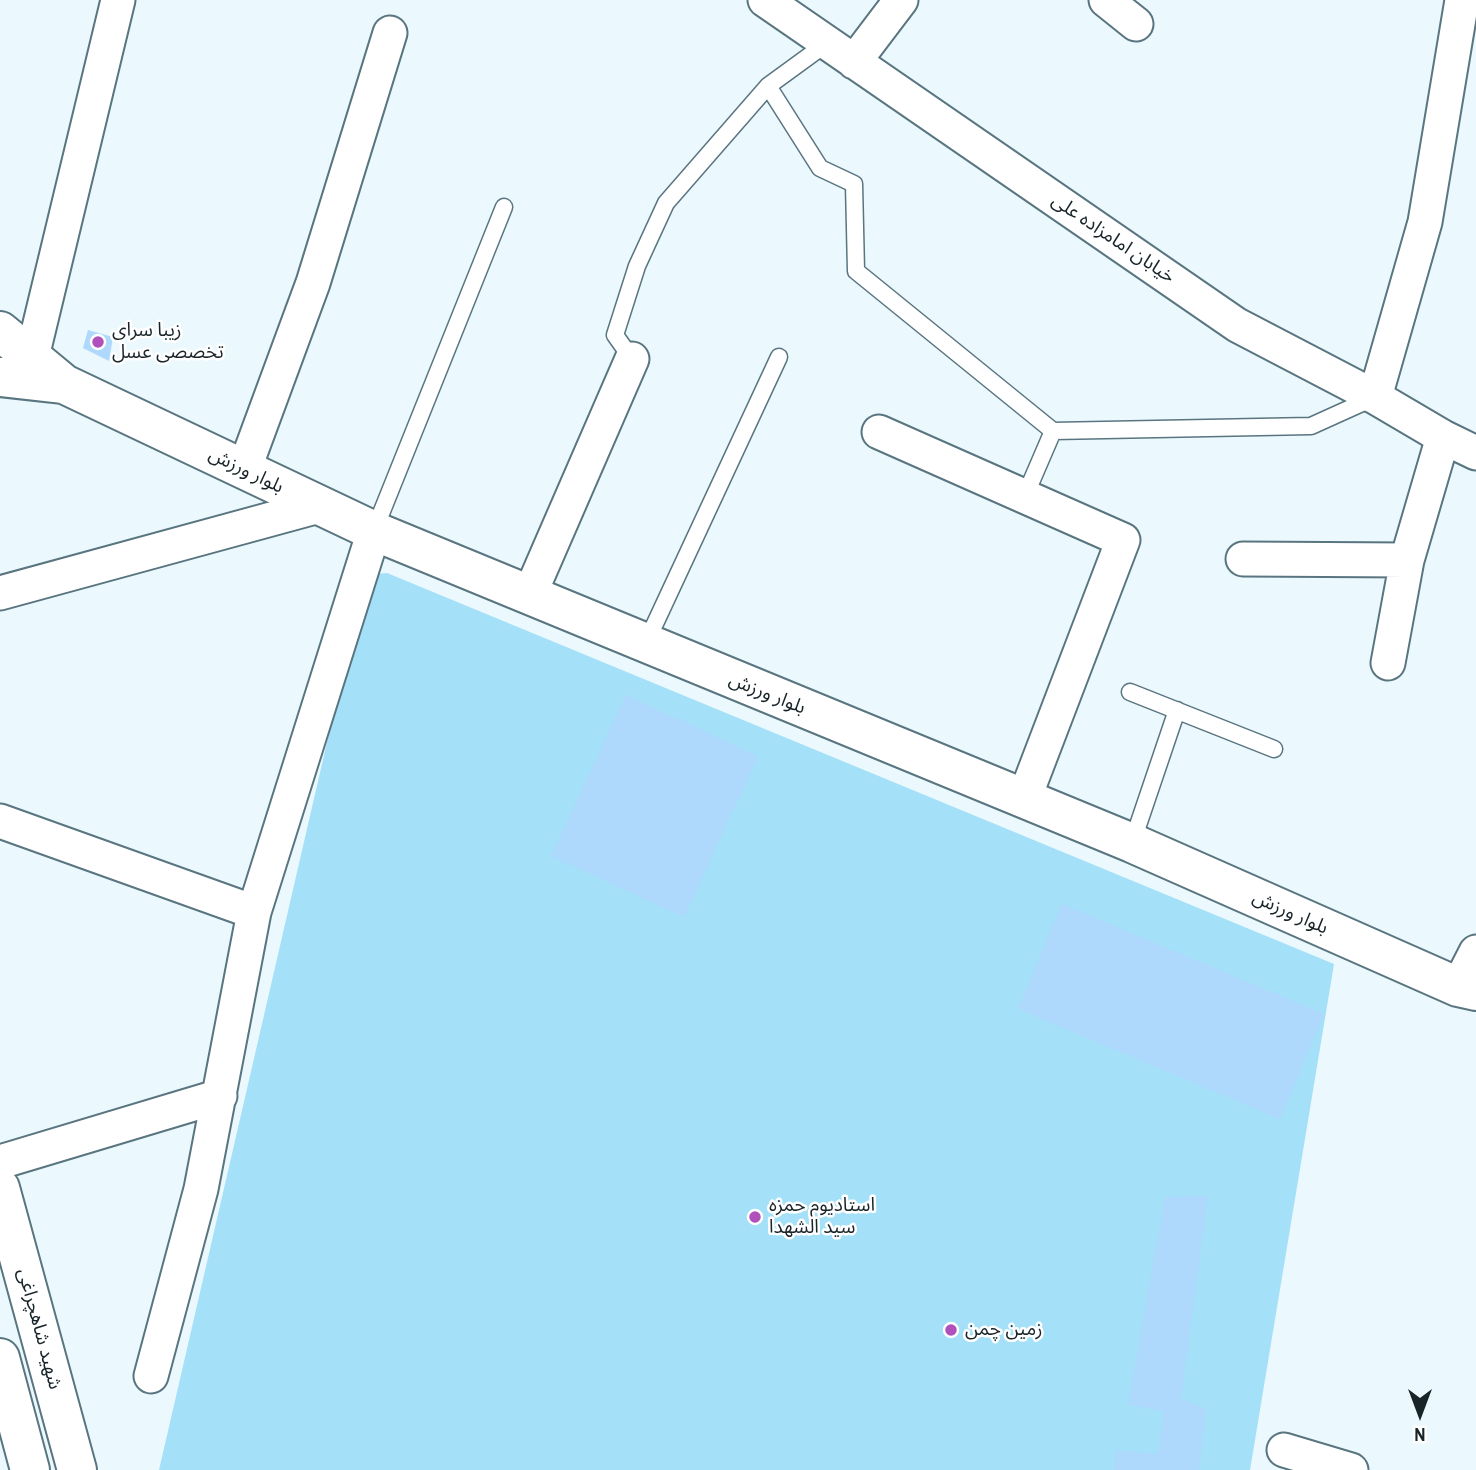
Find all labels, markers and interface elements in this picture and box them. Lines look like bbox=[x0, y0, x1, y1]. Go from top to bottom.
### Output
street label: خیابان امامزاده علی bbox=[1047, 189, 1179, 289]
place label: زیبا سرای تخصصی عسل bbox=[112, 320, 224, 364]
marker: زیبا سرای تخصصی عسل bbox=[90, 334, 106, 350]
street label: بلوار ورزش bbox=[205, 443, 287, 499]
street label: بلوار ورزش bbox=[725, 668, 809, 720]
street label: بلوار ورزش bbox=[1249, 886, 1331, 940]
place label: استادیوم حمزه سید الشهدا bbox=[769, 1195, 875, 1239]
marker: استادیوم حمزه سید الشهدا bbox=[747, 1209, 763, 1225]
street label: شهید شاهچراغی bbox=[12, 1266, 66, 1392]
place label: زمین چمن bbox=[965, 1319, 1043, 1341]
marker: زمین چمن bbox=[943, 1322, 959, 1338]
north arrow bbox=[1385, 1379, 1455, 1449]
text: N bbox=[1414, 1422, 1426, 1448]

